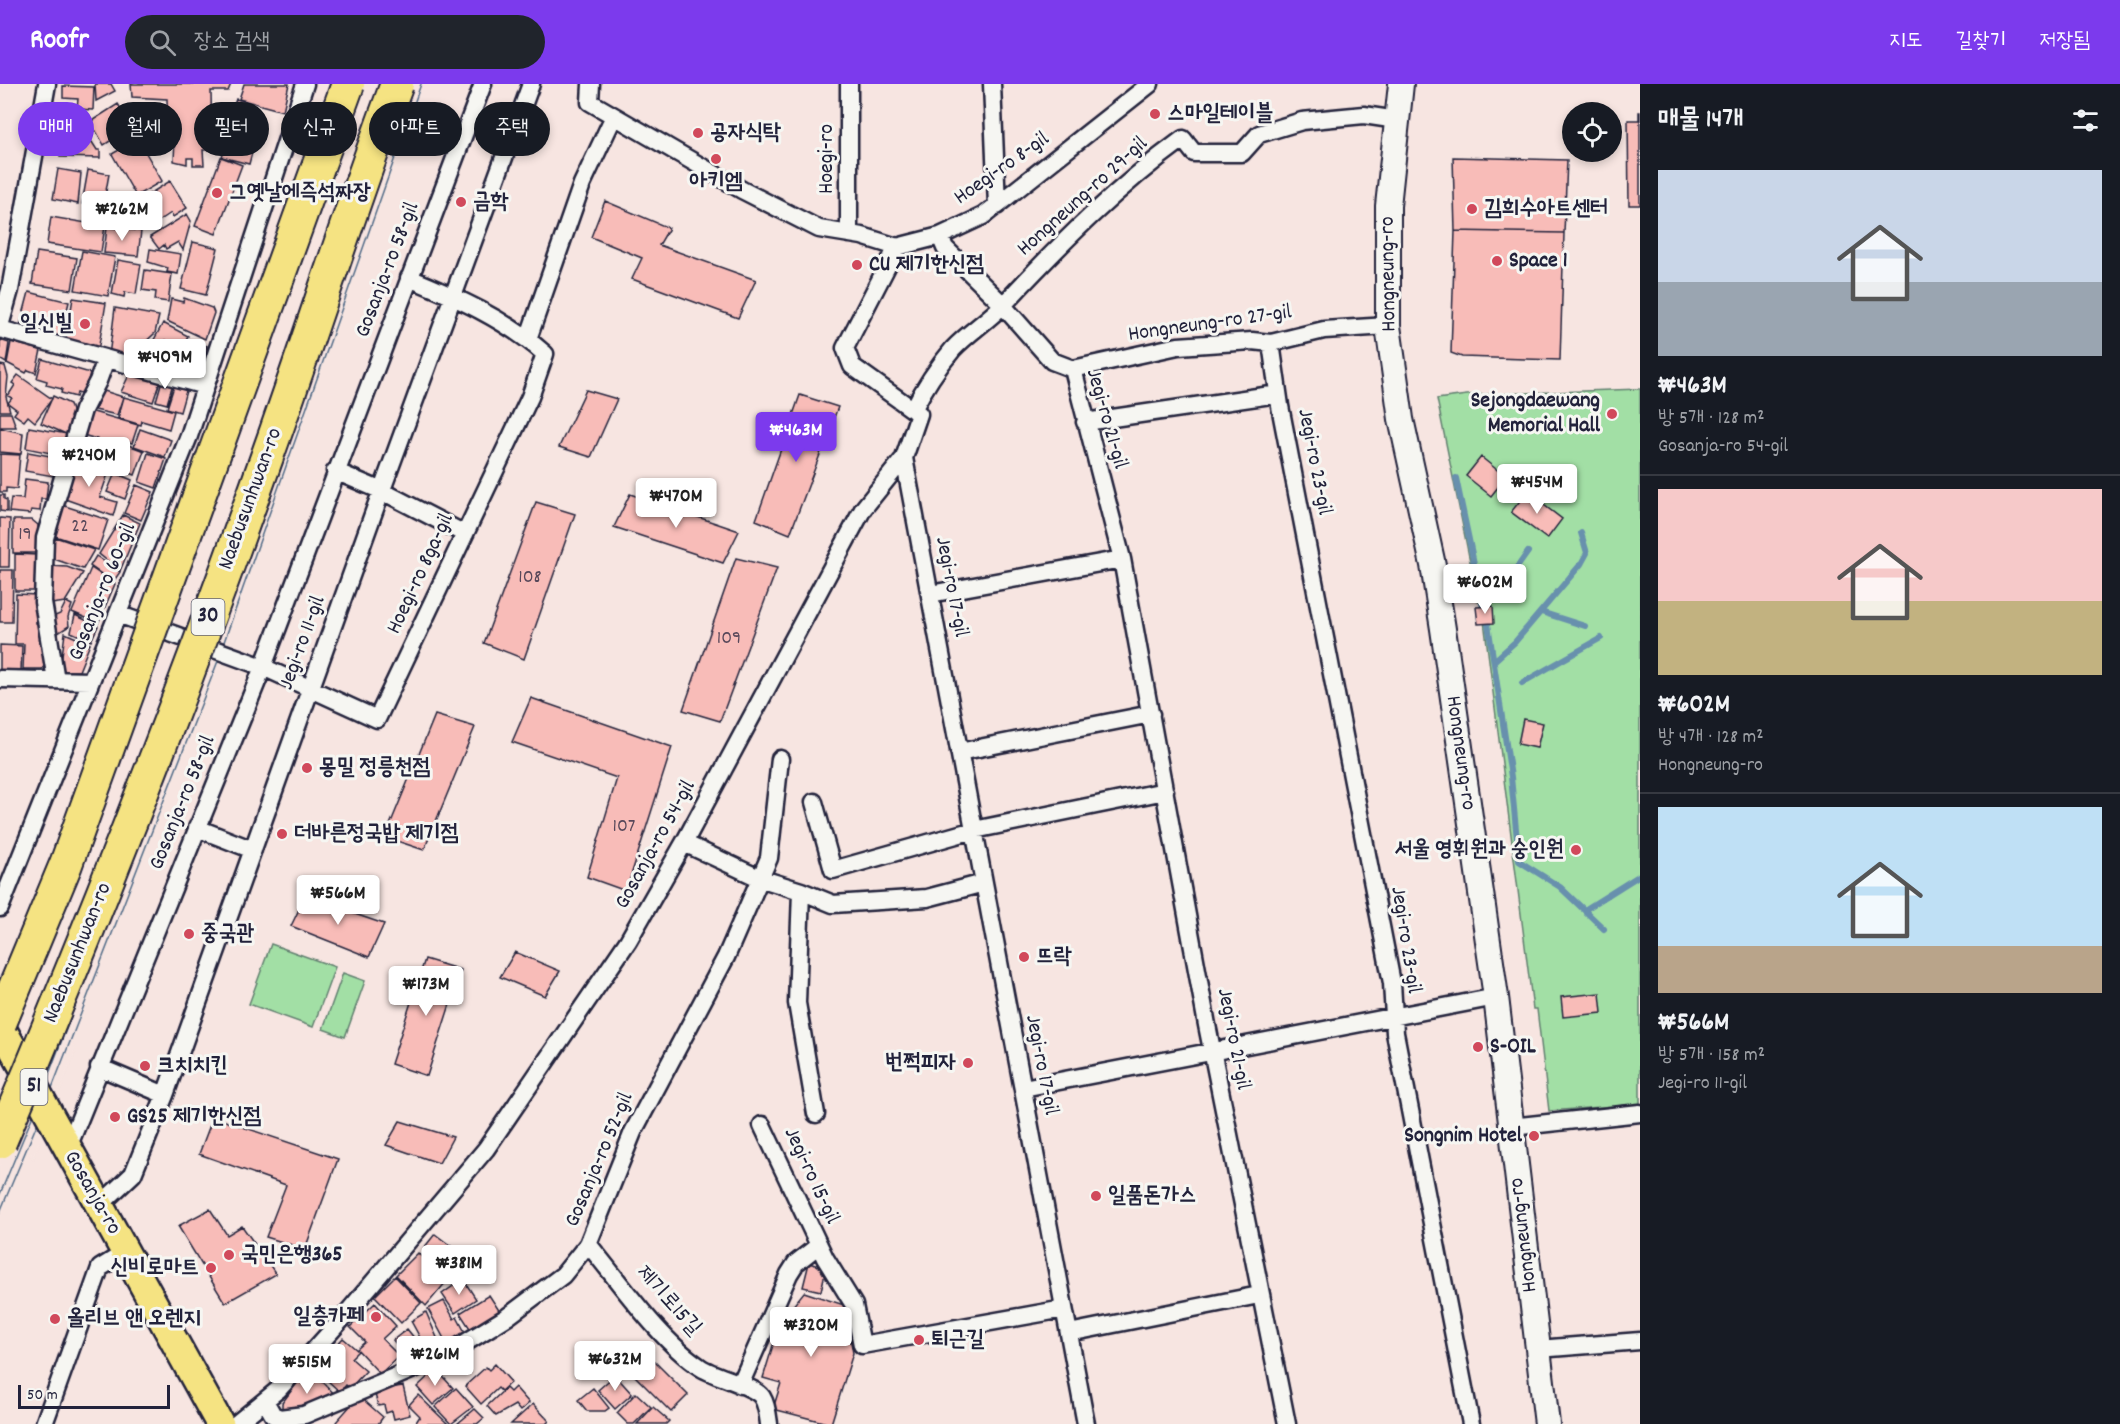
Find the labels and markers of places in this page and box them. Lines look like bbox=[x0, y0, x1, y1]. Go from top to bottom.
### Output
place label: 스마일테이블 bbox=[1167, 99, 1273, 130]
marker: 스마일테이블 bbox=[1148, 107, 1162, 121]
place label: 공자식탁 bbox=[710, 118, 781, 149]
marker: 공자식탁 bbox=[691, 126, 705, 140]
marker: 아키엠 bbox=[709, 152, 723, 166]
place label: 아키엠 bbox=[689, 167, 743, 198]
place label: 그옛날에즉석짜장 bbox=[229, 178, 371, 209]
marker: 그옛날에즉석짜장 bbox=[210, 186, 224, 200]
place label: 금학 bbox=[473, 187, 509, 218]
pin: ₩262M bbox=[80, 191, 164, 242]
place label: 김희수아트센터 bbox=[1484, 194, 1608, 225]
marker: 금학 bbox=[454, 195, 468, 209]
marker: 김희수아트센터 bbox=[1465, 202, 1479, 216]
place label: Space 1 bbox=[1509, 246, 1568, 277]
place label: CU 제기한신점 bbox=[869, 250, 984, 281]
marker: Space 1 bbox=[1490, 254, 1504, 268]
marker: CU 제기한신점 bbox=[850, 258, 864, 272]
place label: 일신빌 bbox=[20, 309, 73, 340]
marker: 일신빌 bbox=[78, 317, 92, 331]
pin: ₩409M bbox=[123, 339, 207, 390]
place label: Sejongdaewang Memorial Hall bbox=[1471, 386, 1601, 442]
marker: Sejongdaewang Memorial Hall bbox=[1605, 407, 1619, 421]
pin: ₩463M bbox=[754, 412, 838, 463]
pin: ₩240M bbox=[47, 437, 131, 488]
pin: ₩454M bbox=[1495, 464, 1579, 515]
pin: ₩470M bbox=[634, 478, 718, 529]
pin: ₩602M bbox=[1443, 564, 1527, 615]
place label: 몽밀 정릉천점 bbox=[319, 753, 431, 784]
marker: 몽밀 정릉천점 bbox=[300, 761, 314, 775]
place label: 더바른정국밥 제기점 bbox=[294, 819, 459, 850]
marker: 더바른정국밥 제기점 bbox=[275, 827, 289, 841]
place label: 서울 영휘원과 숭인원 bbox=[1395, 835, 1564, 866]
marker: 서울 영휘원과 숭인원 bbox=[1569, 843, 1583, 857]
pin: ₩566M bbox=[296, 875, 380, 926]
place label: 중국관 bbox=[201, 919, 254, 950]
marker: 중국관 bbox=[182, 927, 196, 941]
place label: 뜨락 bbox=[1036, 942, 1072, 973]
marker: 뜨락 bbox=[1017, 950, 1031, 964]
pin: ₩173M bbox=[384, 966, 468, 1017]
place label: S-OIL bbox=[1490, 1032, 1537, 1063]
marker: S-OIL bbox=[1471, 1040, 1485, 1054]
place label: 번쩍피자 bbox=[885, 1048, 956, 1079]
place label: 크치치킨 bbox=[157, 1051, 228, 1082]
marker: 번쩍피자 bbox=[961, 1056, 975, 1070]
marker: 크치치킨 bbox=[138, 1059, 152, 1073]
place label: GS25 제기한신점 bbox=[127, 1102, 261, 1133]
marker: GS25 제기한신점 bbox=[108, 1110, 122, 1124]
place label: Songnim Hotel bbox=[1404, 1121, 1523, 1152]
marker: Songnim Hotel bbox=[1527, 1129, 1541, 1143]
place label: 일품돈가스 bbox=[1108, 1181, 1197, 1212]
marker: 일품돈가스 bbox=[1089, 1189, 1103, 1203]
place label: 국민은행365 bbox=[241, 1240, 343, 1271]
pin: ₩381M bbox=[417, 1245, 501, 1296]
marker: 국민은행365 bbox=[222, 1248, 236, 1262]
place label: 신비로마트 bbox=[110, 1253, 199, 1284]
marker: 신비로마트 bbox=[204, 1261, 218, 1275]
place label: 일층카페 bbox=[293, 1302, 364, 1333]
place label: 올리브 앤 오렌지 bbox=[67, 1304, 201, 1335]
pin: ₩320M bbox=[769, 1307, 853, 1358]
marker: 일층카페 bbox=[369, 1310, 383, 1324]
marker: 올리브 앤 오렌지 bbox=[48, 1312, 62, 1326]
place label: 퇴근길 bbox=[931, 1325, 984, 1356]
marker: 퇴근길 bbox=[912, 1333, 926, 1347]
pin: ₩261M bbox=[393, 1336, 477, 1387]
pin: ₩632M bbox=[573, 1341, 657, 1392]
pin: ₩515M bbox=[265, 1344, 349, 1395]

